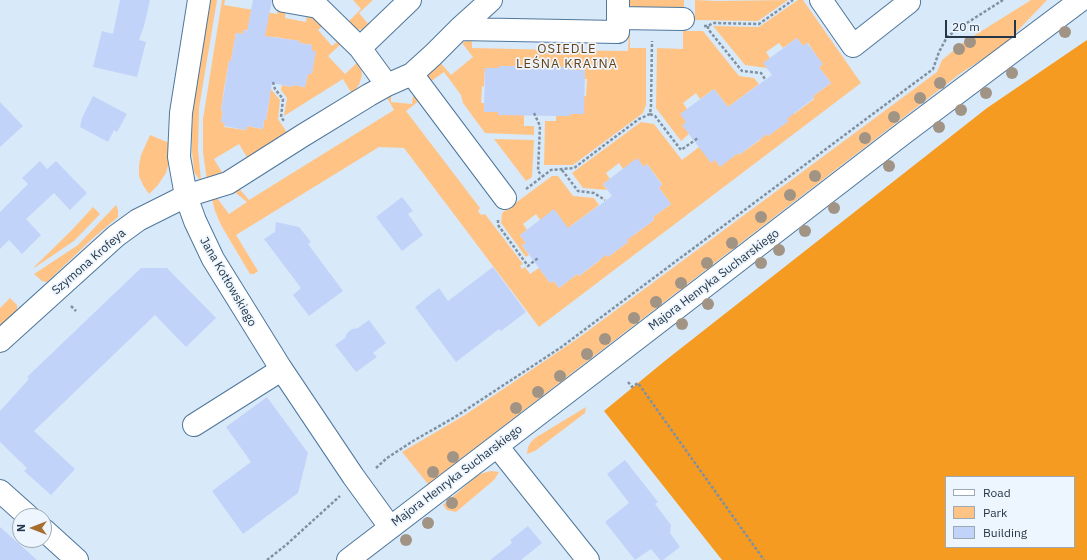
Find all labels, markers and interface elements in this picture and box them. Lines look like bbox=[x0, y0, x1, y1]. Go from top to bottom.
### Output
scale bar bbox=[947, 12, 1018, 38]
text: 20 m bbox=[952, 19, 980, 34]
district label: OSIEDLE LEŚNA KRAINA bbox=[516, 41, 618, 72]
street label: Szymona Krofeya bbox=[49, 226, 129, 298]
street label: Majora Henryka Sucharskiego bbox=[646, 226, 782, 334]
street label: Jana Kotłowskiego bbox=[197, 235, 259, 329]
street label: Majora Henryka Sucharskiego bbox=[389, 422, 525, 530]
legend bbox=[945, 476, 1075, 548]
text: Road bbox=[983, 485, 1011, 500]
text: Park bbox=[983, 505, 1007, 520]
north arrow bbox=[12, 508, 52, 548]
text: N bbox=[14, 524, 28, 532]
text: Building bbox=[983, 525, 1027, 540]

